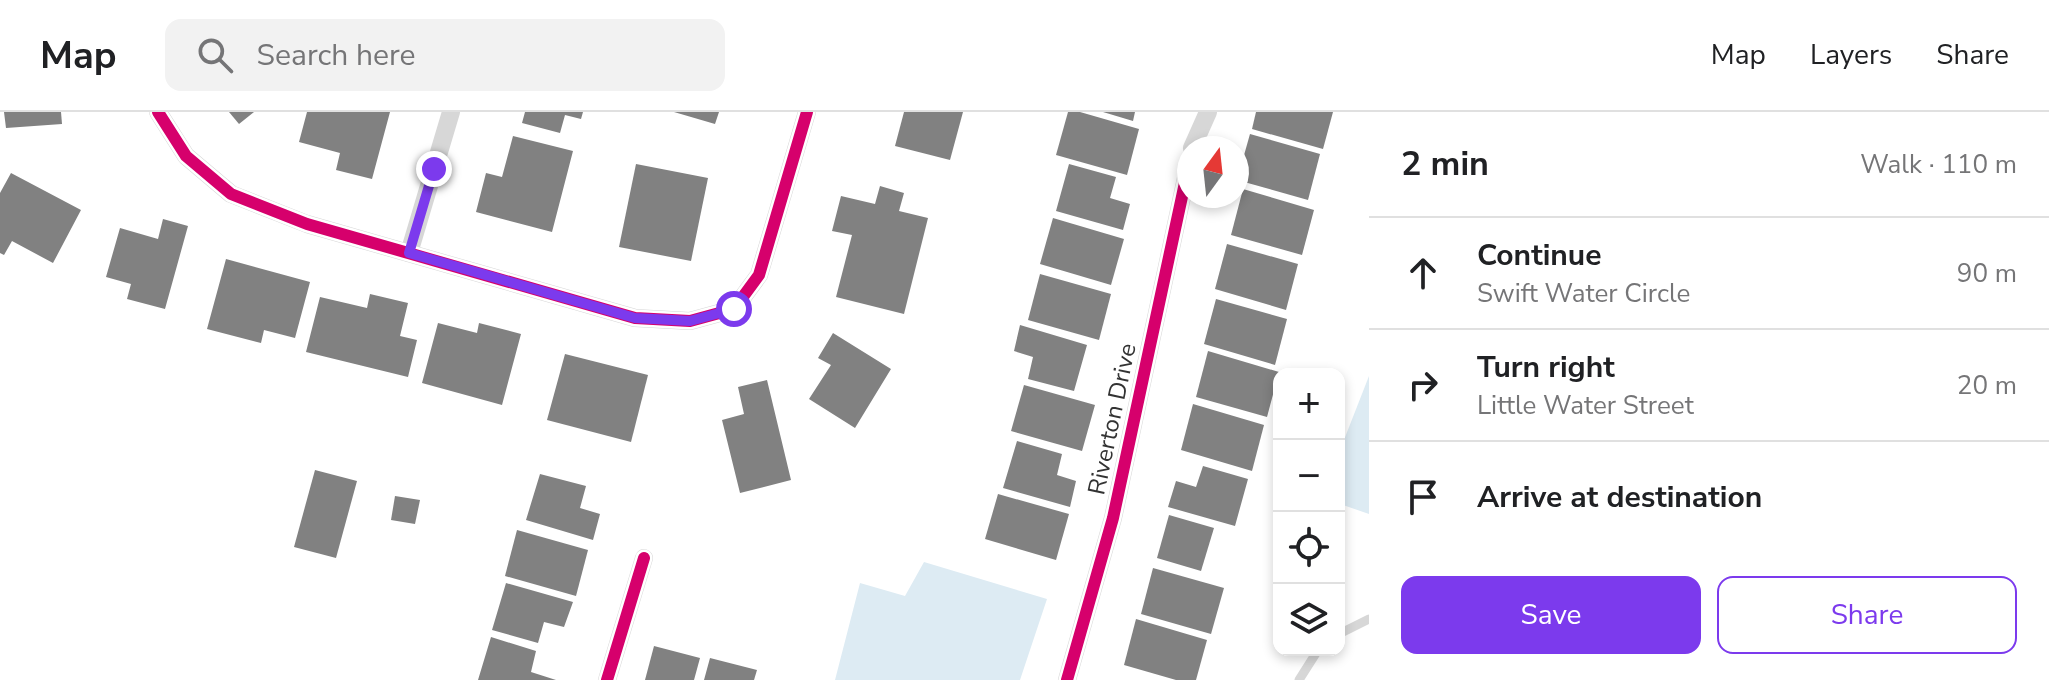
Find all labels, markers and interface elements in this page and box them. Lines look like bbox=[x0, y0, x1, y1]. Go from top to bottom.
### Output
search box bbox=[165, 19, 725, 91]
text: Map bbox=[40, 30, 117, 81]
icon: search bbox=[193, 33, 237, 77]
text: Search here bbox=[257, 35, 416, 76]
text: Map bbox=[1711, 36, 1766, 74]
text: Layers bbox=[1810, 36, 1892, 74]
text: Share bbox=[1936, 36, 2009, 74]
north arrow bbox=[1177, 136, 1249, 208]
text: 2 min bbox=[1401, 141, 1489, 187]
text: Walk · 110 m bbox=[1860, 147, 2017, 182]
route end bbox=[416, 151, 452, 187]
text: Continue bbox=[1477, 235, 1602, 276]
icon: ahead bbox=[1401, 251, 1445, 295]
text: 90 m bbox=[1957, 256, 2017, 291]
text: Swift Water Circle bbox=[1477, 276, 1690, 311]
route start bbox=[716, 291, 752, 327]
street label: Riverton Drive bbox=[1080, 340, 1144, 498]
text: Turn right bbox=[1477, 347, 1615, 388]
icon: right bbox=[1401, 363, 1445, 407]
map controls bbox=[1273, 368, 1345, 656]
button: + bbox=[1273, 368, 1345, 440]
text: 20 m bbox=[1957, 368, 2017, 403]
text: Little Water Street bbox=[1477, 388, 1694, 423]
button: − bbox=[1273, 440, 1345, 512]
icon: arrive bbox=[1401, 475, 1445, 519]
text: Arrive at destination bbox=[1477, 477, 1762, 518]
button: locate bbox=[1273, 512, 1345, 584]
button: Save bbox=[1401, 576, 1701, 654]
button: Share bbox=[1717, 576, 2017, 654]
button: layers bbox=[1273, 584, 1345, 656]

